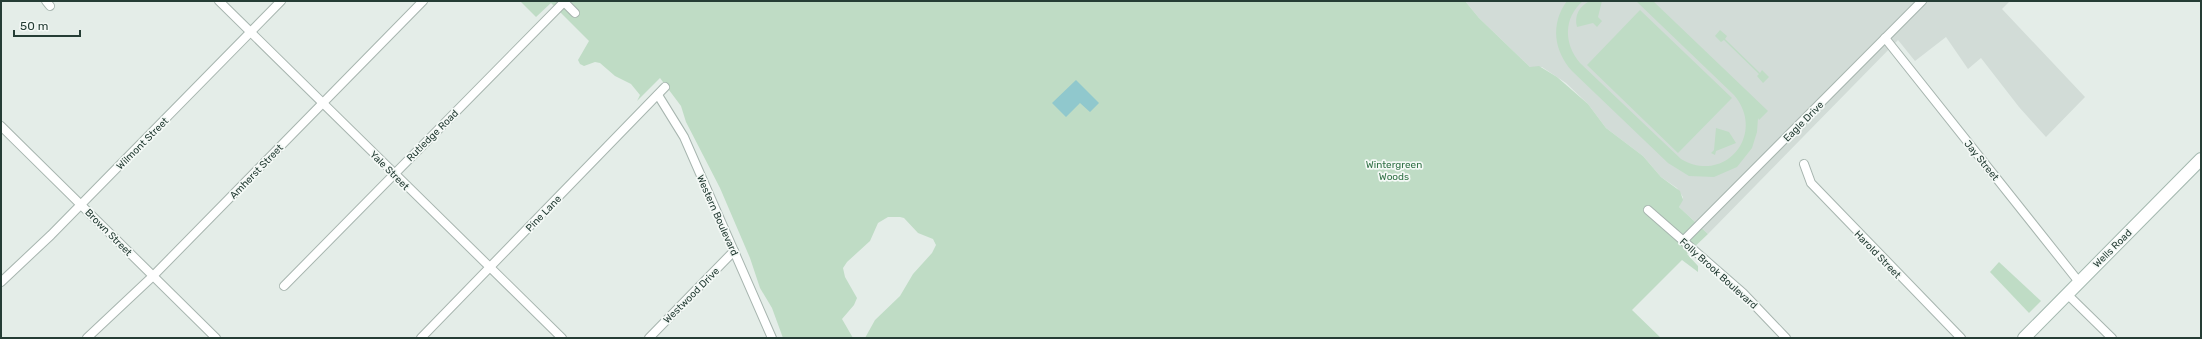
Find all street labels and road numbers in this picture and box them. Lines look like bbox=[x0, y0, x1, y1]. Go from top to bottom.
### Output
street label: Eagle Drive bbox=[1781, 99, 1827, 144]
street label: Rutledge Road bbox=[404, 107, 461, 164]
street label: Wilmont Street bbox=[114, 115, 171, 172]
street label: Jay Street bbox=[1961, 138, 2001, 183]
street label: Amherst Street bbox=[228, 142, 286, 202]
street label: Yale Street bbox=[367, 149, 411, 193]
street label: Western Boulevard bbox=[694, 173, 740, 258]
street label: Pine Lane bbox=[524, 193, 564, 234]
street label: Brown Street bbox=[82, 207, 134, 259]
street label: Wells Road bbox=[2091, 227, 2134, 270]
street label: Harold Street bbox=[1851, 228, 1903, 281]
street label: Folly Brook Boulevard bbox=[1677, 236, 1760, 312]
street label: Westwood Drive bbox=[661, 265, 722, 326]

